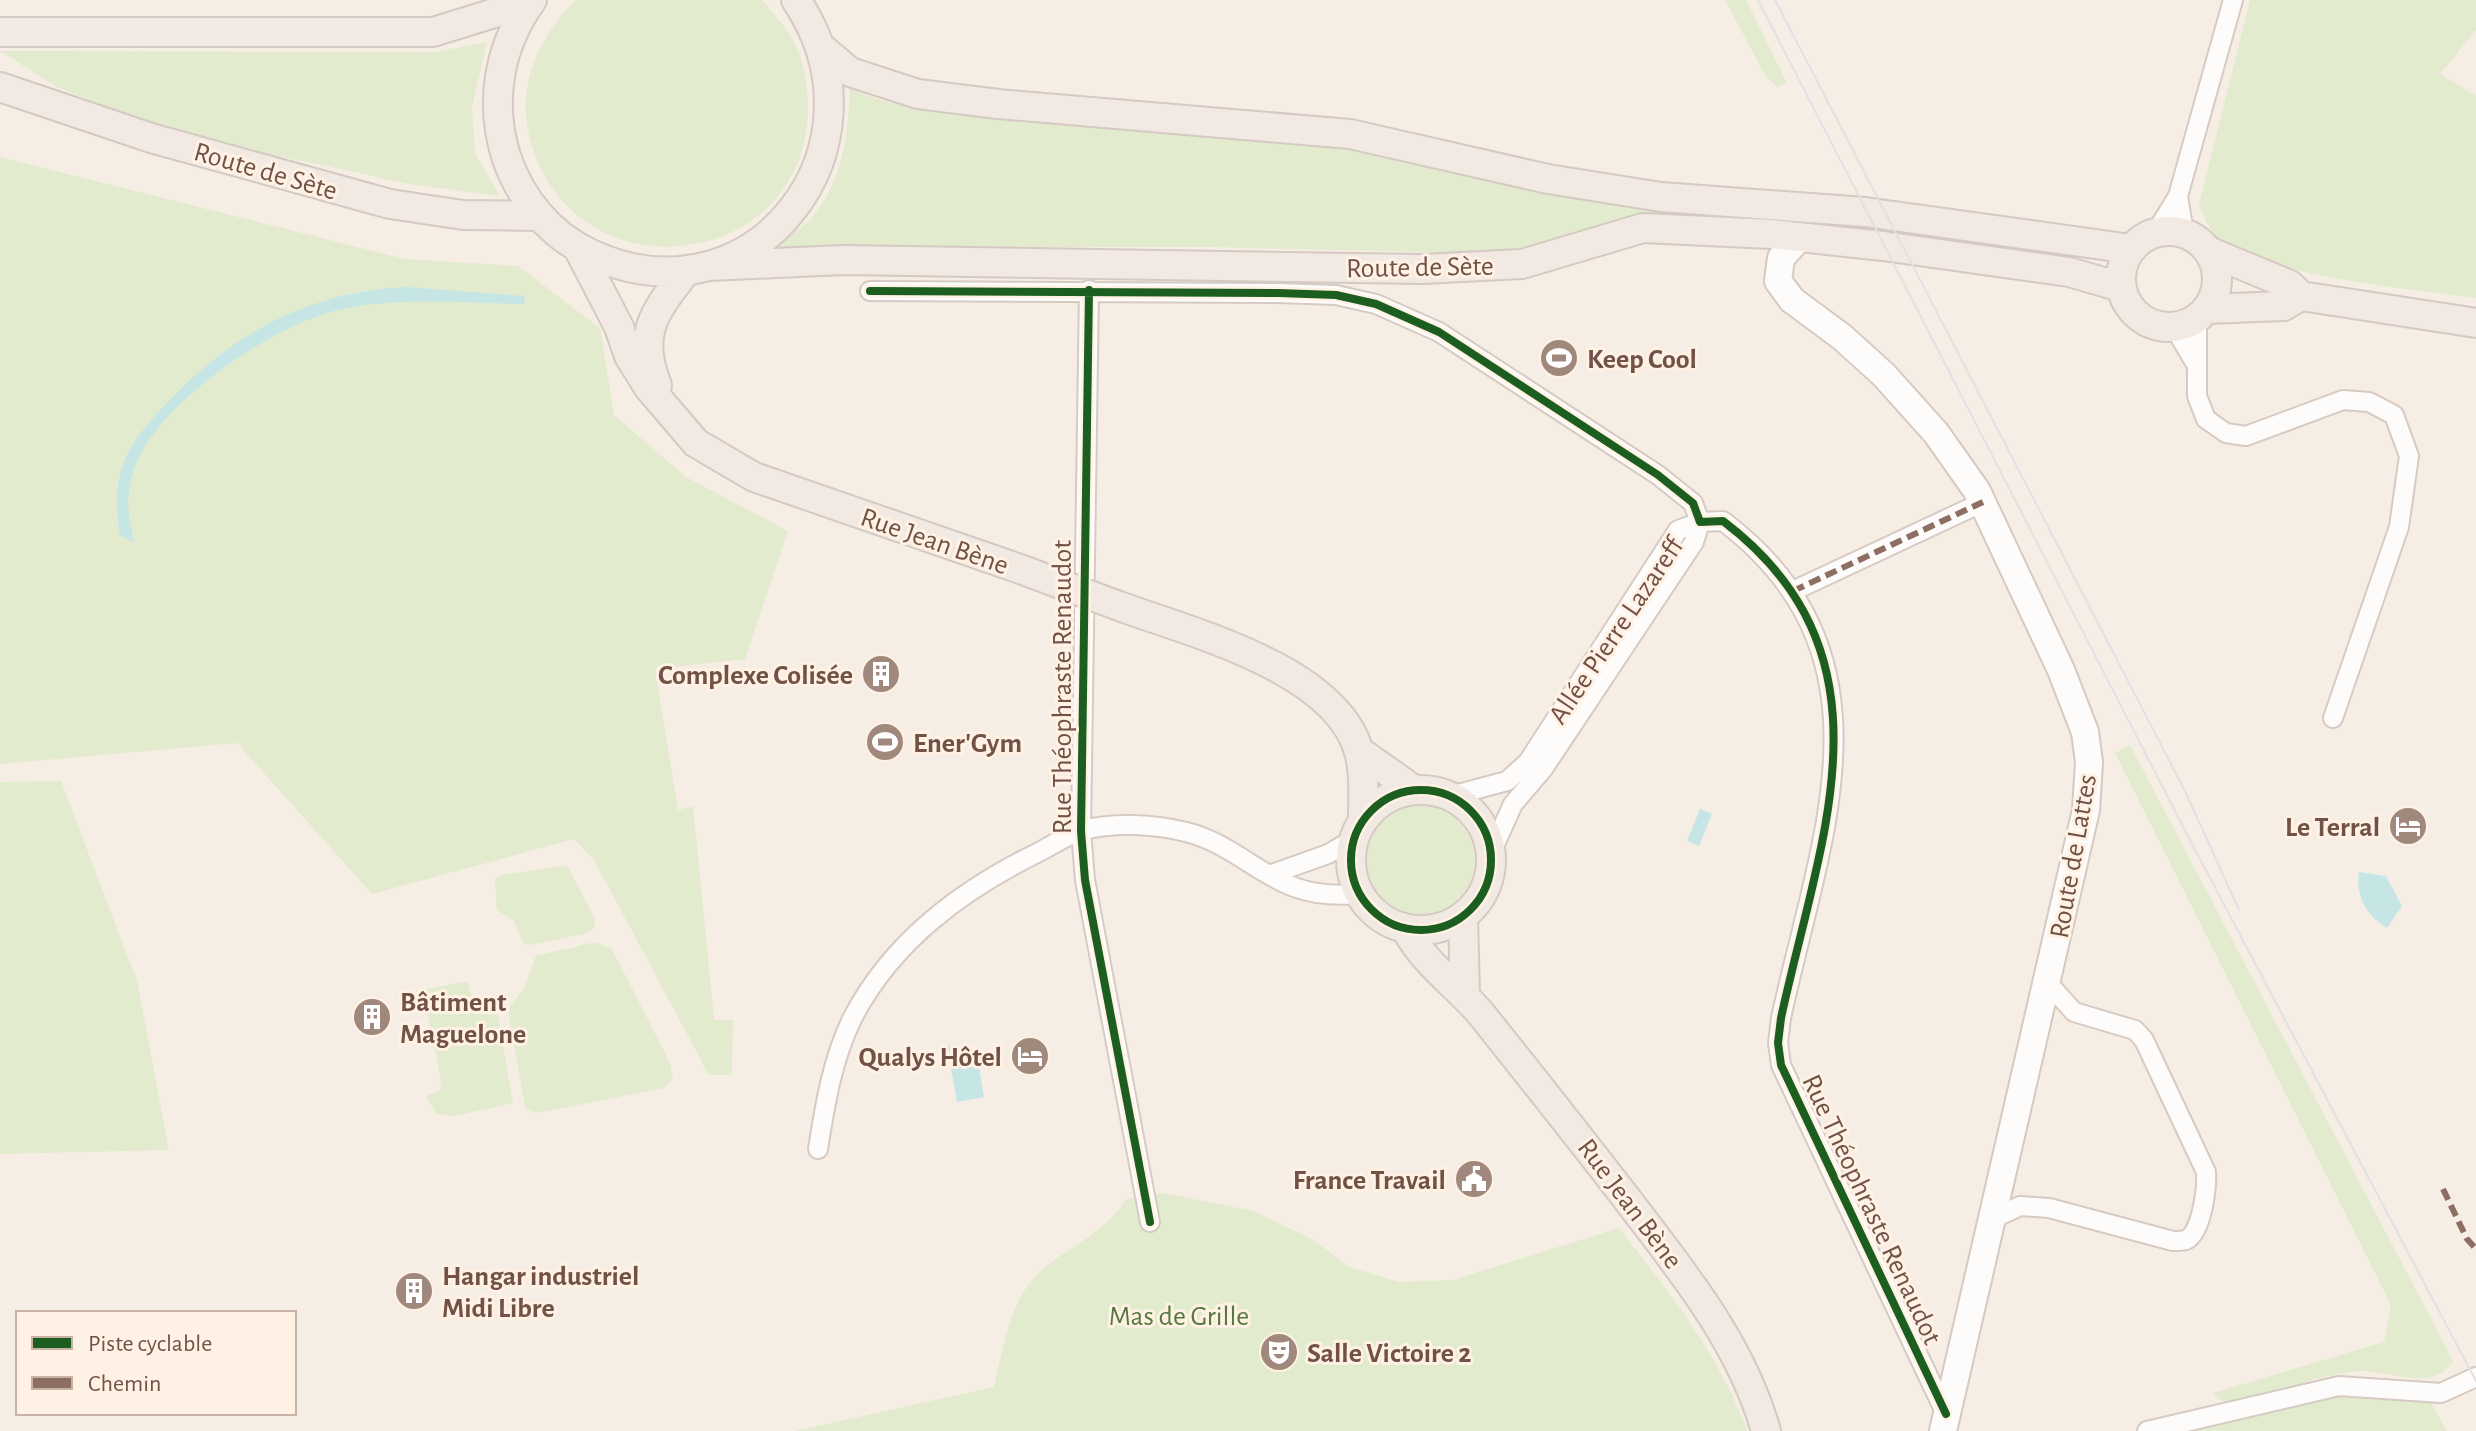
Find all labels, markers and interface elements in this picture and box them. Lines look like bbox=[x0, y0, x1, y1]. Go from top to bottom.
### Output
street label: Route de Sète bbox=[191, 138, 340, 206]
street label: Route de Sète bbox=[1346, 253, 1494, 283]
sports icon: Keep Cool bbox=[1538, 337, 1580, 379]
place label: Keep Cool bbox=[1587, 346, 1697, 374]
street label: Rue Jean Bène bbox=[857, 503, 1012, 580]
street label: Allée Pierre Lazareff bbox=[1544, 532, 1690, 729]
street label: Rue Théophraste Renaudot bbox=[1049, 540, 1077, 834]
building icon: Complexe Colisée bbox=[860, 653, 902, 695]
place label: Complexe Colisée bbox=[658, 662, 853, 690]
sports icon: Ener'Gym bbox=[864, 721, 906, 763]
place label: Ener'Gym bbox=[913, 730, 1022, 758]
street label: Route de Lattes bbox=[2046, 772, 2102, 941]
hotel icon: Le Terral bbox=[2387, 805, 2429, 847]
place label: Le Terral bbox=[2285, 814, 2380, 842]
place label: Bâtiment Maguelone bbox=[400, 989, 526, 1049]
building icon: Bâtiment Maguelone bbox=[351, 996, 393, 1038]
hotel icon: Qualys Hôtel bbox=[1009, 1035, 1051, 1077]
place label: Qualys Hôtel bbox=[858, 1044, 1002, 1072]
street label: Rue Théophraste Renaudot bbox=[1796, 1071, 1946, 1349]
street label: Rue Jean Bène bbox=[1572, 1134, 1687, 1274]
public building icon: France Travail bbox=[1453, 1158, 1495, 1200]
place label: France Travail bbox=[1293, 1167, 1446, 1195]
place label: Hangar industriel Midi Libre bbox=[442, 1263, 639, 1323]
building icon: Hangar industriel Midi Libre bbox=[393, 1270, 435, 1312]
park label: Mas de Grille bbox=[1109, 1303, 1249, 1331]
legend bbox=[16, 1311, 296, 1415]
theatre icon: Salle Victoire 2 bbox=[1258, 1331, 1300, 1373]
text: Piste cyclable bbox=[88, 1332, 212, 1356]
place label: Salle Victoire 2 bbox=[1307, 1340, 1471, 1368]
text: Chemin bbox=[88, 1372, 161, 1396]

